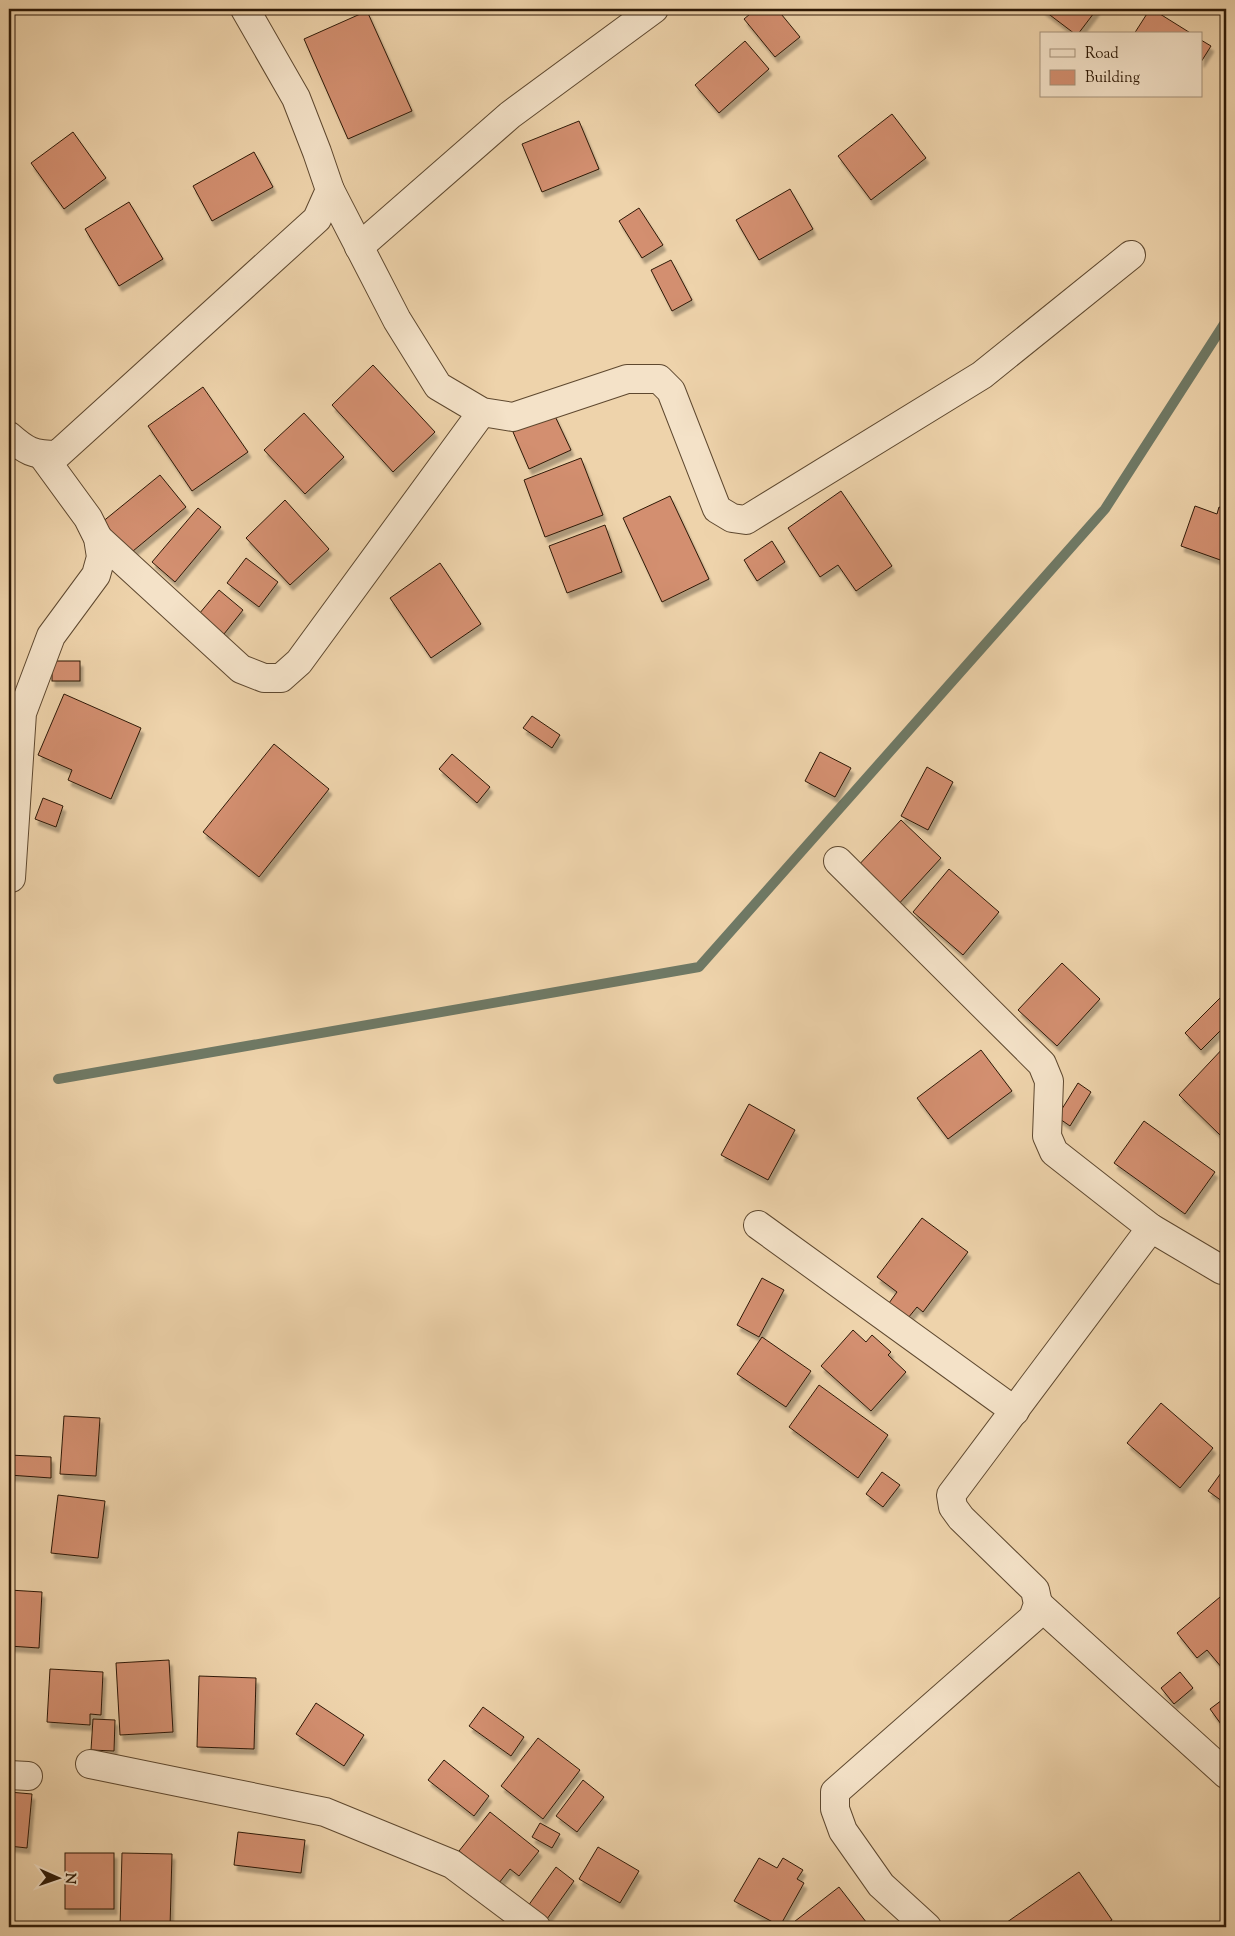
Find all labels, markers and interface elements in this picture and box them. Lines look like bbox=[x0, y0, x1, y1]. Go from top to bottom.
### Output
legend bbox=[1040, 32, 1202, 98]
text: Road bbox=[1085, 44, 1119, 65]
text: Building bbox=[1085, 68, 1140, 89]
north arrow bbox=[32, 1854, 82, 1904]
text: N bbox=[59, 1872, 79, 1884]

